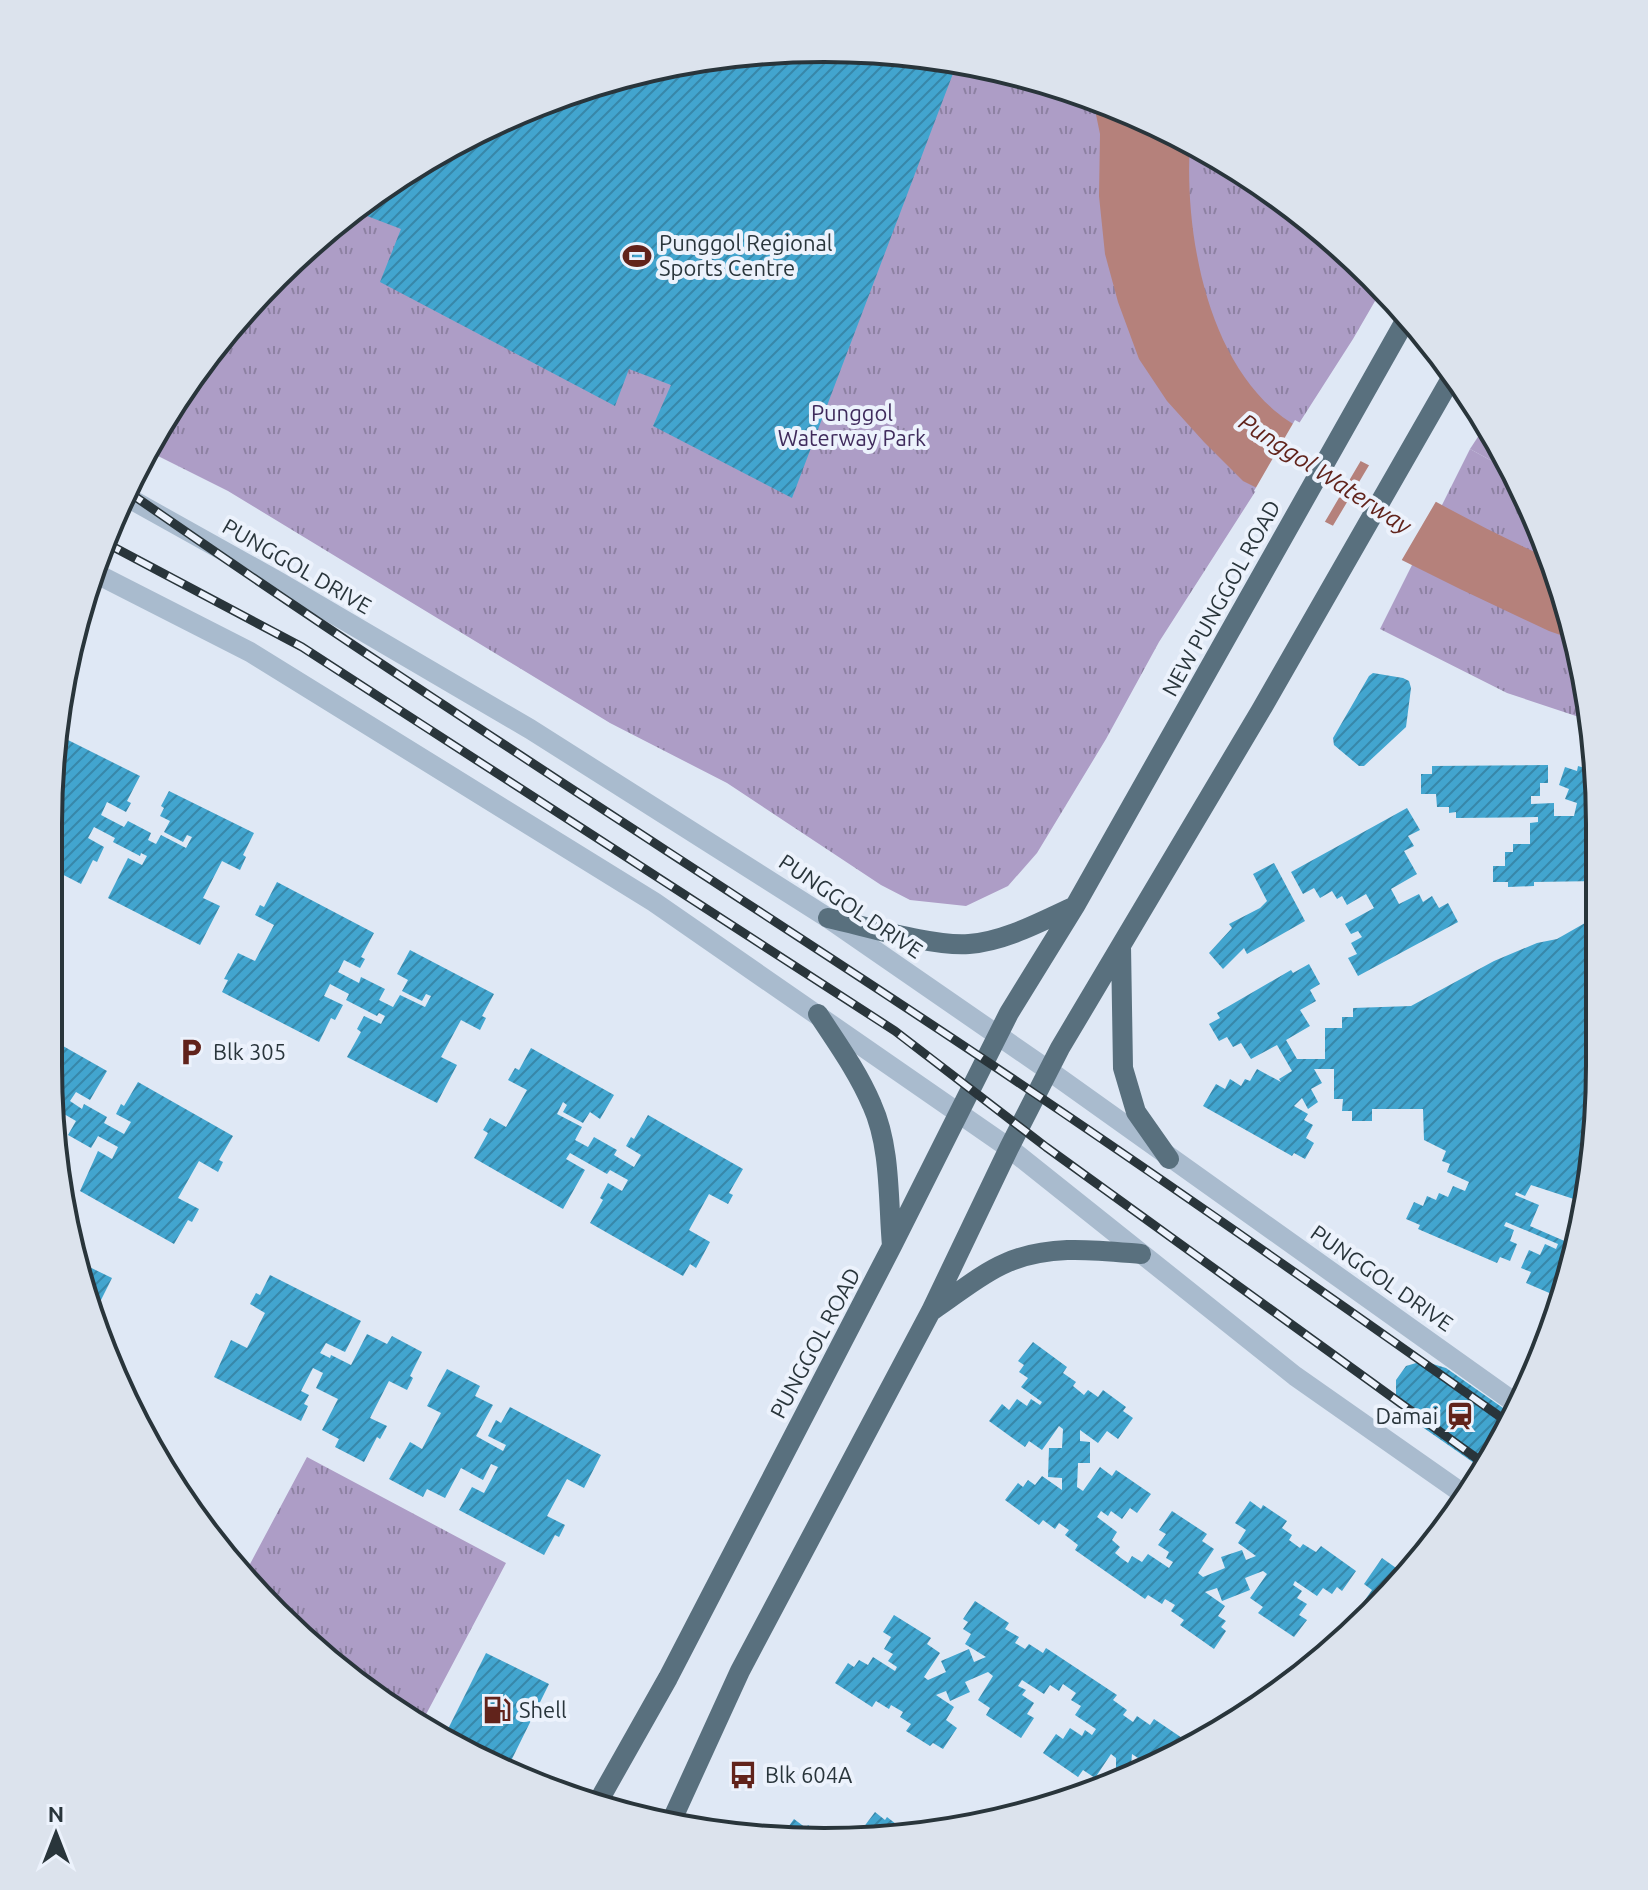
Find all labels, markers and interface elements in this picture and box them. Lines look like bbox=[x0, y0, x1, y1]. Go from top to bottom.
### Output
place label: Punggol Regional Sports Centre bbox=[659, 230, 833, 280]
sports icon: Punggol Regional Sports Centre bbox=[622, 241, 652, 271]
park label: Punggol Waterway Park bbox=[778, 400, 926, 450]
water label: Punggol Waterway bbox=[1234, 408, 1417, 540]
street label: NEW PUNGGOL ROAD bbox=[1156, 495, 1285, 700]
street label: PUNGGOL DRIVE bbox=[218, 513, 376, 618]
street label: PUNGGOL DRIVE bbox=[775, 848, 928, 963]
parking icon: Blk 305 bbox=[176, 1037, 206, 1067]
place label: Blk 305 bbox=[213, 1039, 286, 1064]
street label: PUNGGOL DRIVE bbox=[1306, 1219, 1458, 1336]
street label: PUNGGOL ROAD bbox=[764, 1263, 865, 1422]
station icon: Damai bbox=[1445, 1401, 1475, 1431]
place label: Damai bbox=[1376, 1403, 1438, 1428]
fuel station icon: Shell bbox=[482, 1695, 512, 1725]
place label: Shell bbox=[519, 1697, 567, 1722]
bus stop icon: Blk 604A bbox=[728, 1760, 758, 1790]
place label: Blk 604A bbox=[765, 1762, 853, 1787]
north arrow bbox=[16, 1794, 96, 1874]
text: N bbox=[48, 1801, 64, 1826]

